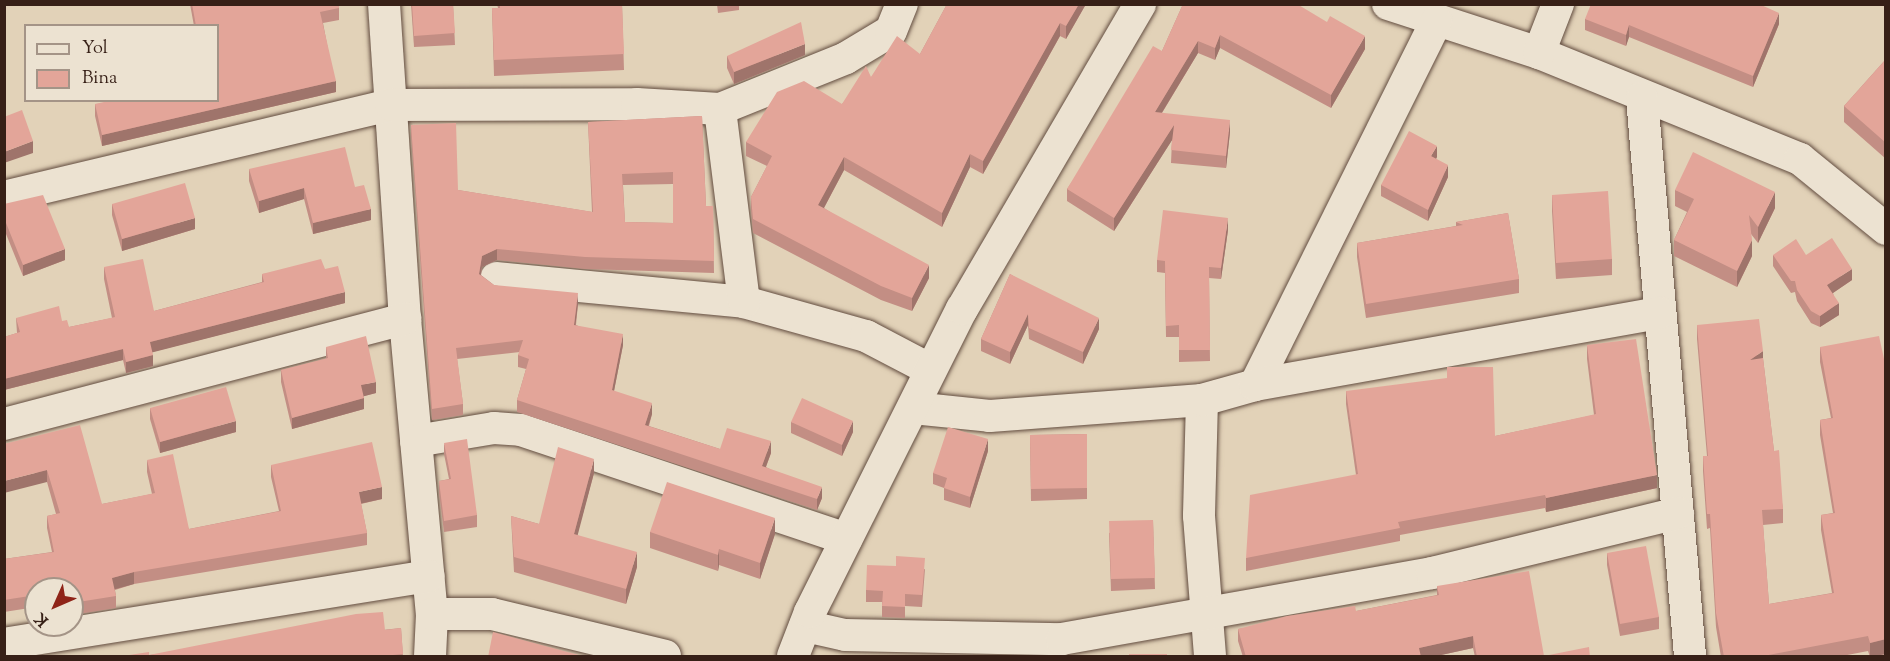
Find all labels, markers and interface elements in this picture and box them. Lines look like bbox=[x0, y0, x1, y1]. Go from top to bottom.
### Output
legend bbox=[24, 24, 219, 102]
text: Yol bbox=[82, 36, 108, 62]
text: Bina bbox=[82, 66, 117, 92]
north arrow bbox=[24, 577, 84, 637]
text: K bbox=[30, 606, 55, 631]

